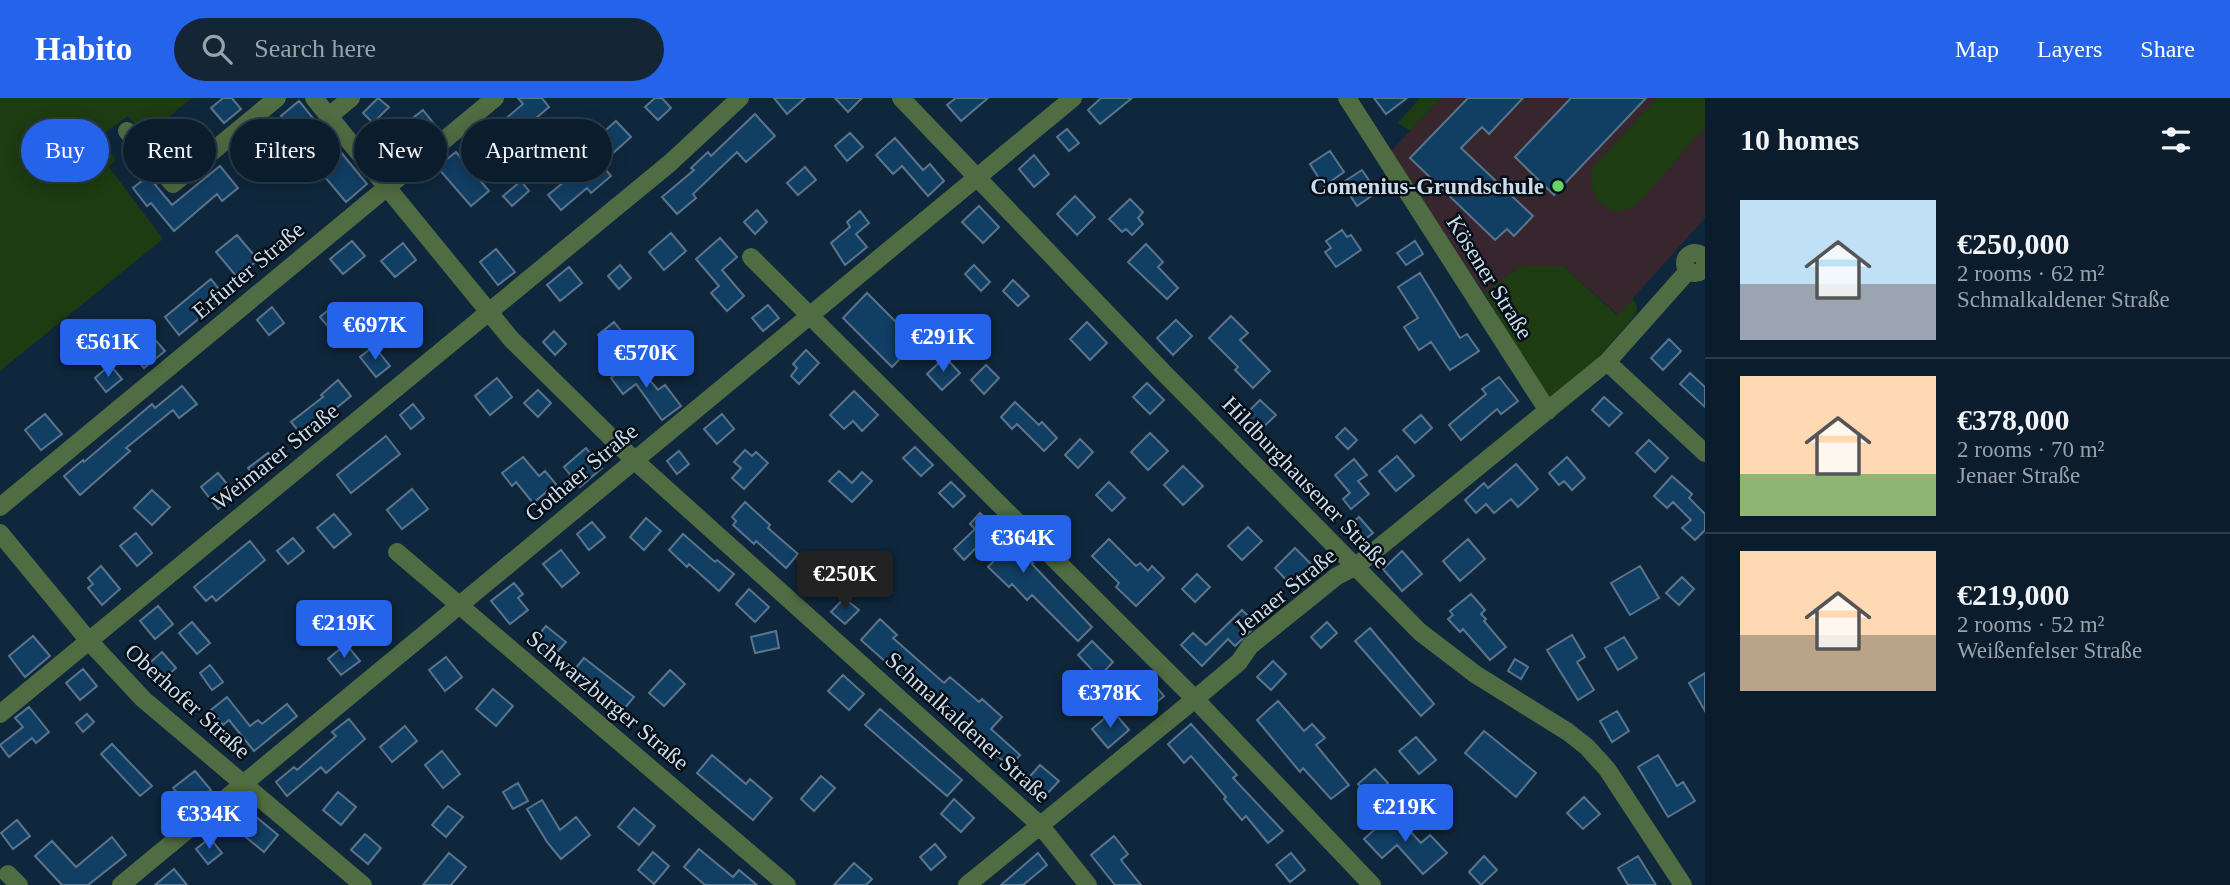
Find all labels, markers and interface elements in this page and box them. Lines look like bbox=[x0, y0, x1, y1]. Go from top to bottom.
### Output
search box bbox=[174, 18, 664, 81]
icon: search bbox=[198, 30, 236, 68]
text: Habito bbox=[35, 31, 132, 67]
text: Search here bbox=[254, 34, 376, 63]
text: Map bbox=[1955, 36, 1999, 62]
text: Layers bbox=[2037, 36, 2102, 62]
text: Share bbox=[2140, 36, 2195, 62]
chip: Buy bbox=[21, 119, 109, 182]
chip: Rent bbox=[123, 119, 216, 182]
chip: Filters bbox=[230, 119, 340, 182]
chip: New bbox=[354, 119, 447, 182]
chip: Apartment bbox=[461, 119, 612, 182]
icon: filters bbox=[2157, 121, 2195, 159]
text: 10 homes bbox=[1740, 123, 1859, 156]
place label: Comenius-Grundschule bbox=[1310, 174, 1544, 199]
marker: Comenius-Grundschule bbox=[1550, 178, 1566, 194]
street label: Kösener Straße bbox=[1442, 211, 1538, 344]
street label: Erfurter Straße bbox=[188, 217, 309, 324]
text: €250,000 bbox=[1957, 227, 2070, 260]
icon: home bbox=[1796, 228, 1880, 312]
text: 2 rooms · 62 m² bbox=[1957, 261, 2104, 286]
text: Schmalkaldener Straße bbox=[1957, 287, 2170, 312]
pin: €697K bbox=[326, 302, 424, 362]
text: €697K bbox=[343, 312, 407, 337]
pin: €291K bbox=[894, 314, 992, 374]
pin: €561K bbox=[59, 320, 157, 379]
text: €291K bbox=[911, 324, 975, 349]
text: €561K bbox=[76, 329, 140, 354]
pin: €570K bbox=[597, 330, 695, 390]
text: €570K bbox=[614, 340, 678, 365]
street label: Hildburghausener Straße bbox=[1217, 391, 1394, 573]
street label: Weimarer Straße bbox=[207, 398, 343, 515]
text: €378,000 bbox=[1957, 403, 2070, 436]
icon: home bbox=[1796, 404, 1880, 488]
street label: Gothaer Straße bbox=[520, 418, 642, 527]
text: 2 rooms · 70 m² bbox=[1957, 437, 2104, 462]
text: Jenaer Straße bbox=[1957, 463, 2080, 488]
pin: €364K bbox=[974, 516, 1072, 575]
text: €364K bbox=[991, 525, 1055, 550]
street label: Jenaer Straße bbox=[1230, 543, 1341, 640]
pin: €250K bbox=[796, 552, 894, 611]
text: €250K bbox=[813, 561, 877, 586]
text: €219,000 bbox=[1957, 578, 2070, 611]
icon: home bbox=[1796, 579, 1880, 663]
pin: €219K bbox=[295, 601, 393, 660]
text: €219K bbox=[312, 610, 376, 635]
text: 2 rooms · 52 m² bbox=[1957, 612, 2104, 637]
street label: Schwarzburger Straße bbox=[522, 625, 694, 775]
text: Weißenfelser Straße bbox=[1957, 638, 2142, 663]
street label: Oberhofer Straße bbox=[120, 639, 255, 764]
street label: Schmalkaldener Straße bbox=[880, 647, 1055, 808]
pin: €378K bbox=[1061, 670, 1159, 730]
text: €378K bbox=[1078, 680, 1142, 705]
pin: €219K bbox=[1356, 784, 1454, 844]
pin: €334K bbox=[160, 792, 258, 851]
text: €219K bbox=[1373, 794, 1437, 819]
text: €334K bbox=[177, 801, 241, 826]

